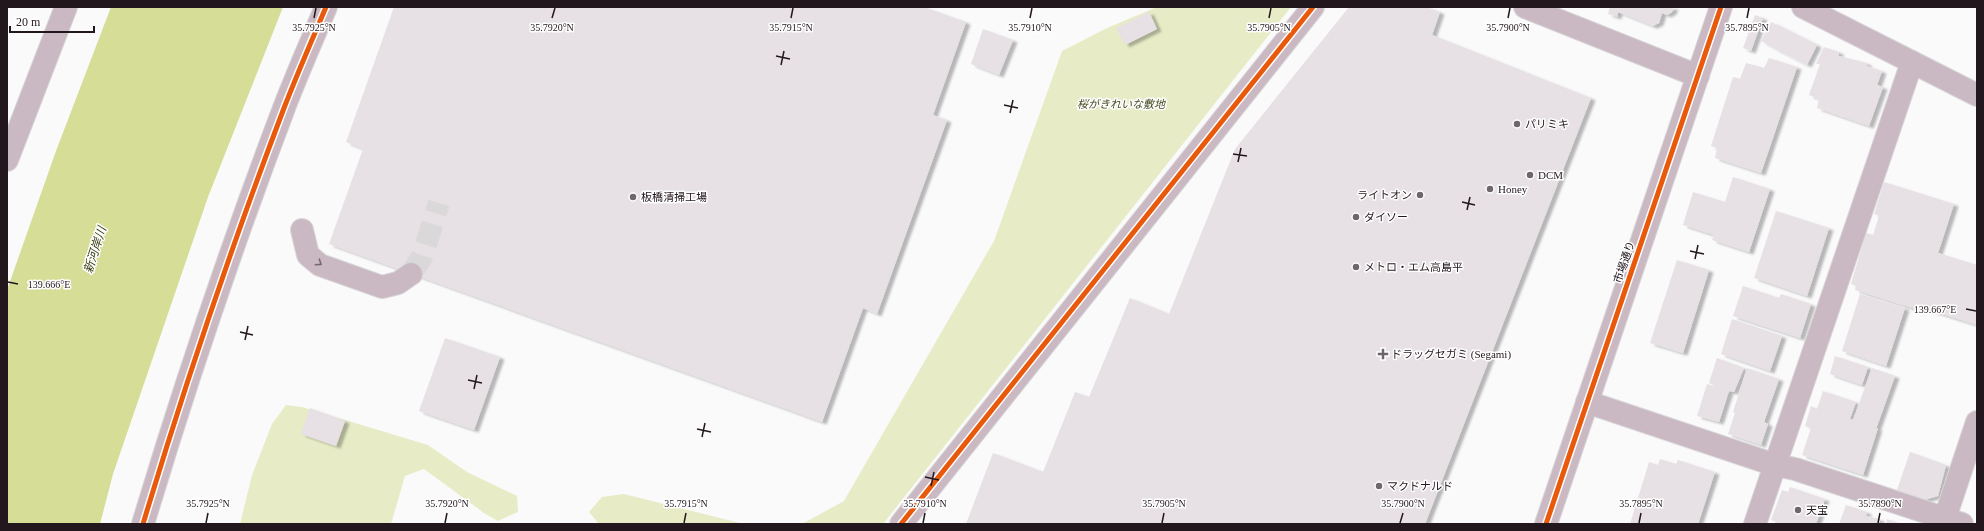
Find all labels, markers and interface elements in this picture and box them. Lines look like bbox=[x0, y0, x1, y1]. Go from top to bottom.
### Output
scale bar bbox=[10, 8, 94, 34]
text: 20 m bbox=[16, 15, 41, 29]
text: 35.7925°N bbox=[292, 22, 336, 33]
text: 35.7920°N bbox=[530, 22, 574, 33]
text: 35.7915°N bbox=[769, 22, 813, 33]
text: 35.7910°N bbox=[1008, 22, 1052, 33]
text: 35.7905°N bbox=[1247, 22, 1291, 33]
text: 35.7900°N bbox=[1486, 22, 1530, 33]
text: 35.7895°N bbox=[1725, 22, 1769, 33]
park label: 桜がきれいな敷地 bbox=[1077, 98, 1166, 110]
place label: パリミキ bbox=[1525, 118, 1569, 130]
marker: パリミキ bbox=[1512, 119, 1522, 129]
place label: DCM bbox=[1538, 169, 1563, 181]
marker: DCM bbox=[1525, 170, 1535, 180]
place label: Honey bbox=[1498, 183, 1528, 195]
marker: Honey bbox=[1485, 184, 1495, 194]
place label: ライトオン bbox=[1357, 189, 1412, 201]
marker: ライトオン bbox=[1415, 190, 1425, 200]
place label: 板橋清掃工場 bbox=[641, 191, 707, 203]
marker: 板橋清掃工場 bbox=[628, 192, 638, 202]
place label: ダイソー bbox=[1364, 211, 1408, 223]
marker: ダイソー bbox=[1351, 212, 1361, 222]
water label: 新河岸川 bbox=[81, 223, 110, 275]
street label: 市場通り bbox=[1611, 239, 1637, 285]
one-way arrow bbox=[314, 258, 321, 265]
place label: メトロ・エム高島平 bbox=[1364, 261, 1463, 273]
marker: メトロ・エム高島平 bbox=[1351, 262, 1361, 272]
text: 139.666°E bbox=[28, 279, 70, 290]
text: 139.667°E bbox=[1914, 304, 1956, 315]
place label: ドラッグセガミ (Segami) bbox=[1391, 348, 1511, 361]
marker: ドラッグセガミ (Segami) bbox=[1378, 349, 1388, 359]
place label: マクドナルド bbox=[1387, 480, 1453, 492]
marker: マクドナルド bbox=[1374, 481, 1384, 491]
text: 35.7925°N bbox=[186, 498, 230, 509]
text: 35.7920°N bbox=[425, 498, 469, 509]
text: 35.7915°N bbox=[664, 498, 708, 509]
text: 35.7910°N bbox=[903, 498, 947, 509]
text: 35.7905°N bbox=[1142, 498, 1186, 509]
text: 35.7900°N bbox=[1381, 498, 1425, 509]
text: 35.7895°N bbox=[1619, 498, 1663, 509]
text: 35.7890°N bbox=[1858, 498, 1902, 509]
place label: 天宝 bbox=[1806, 504, 1828, 516]
marker: 天宝 bbox=[1793, 505, 1803, 515]

